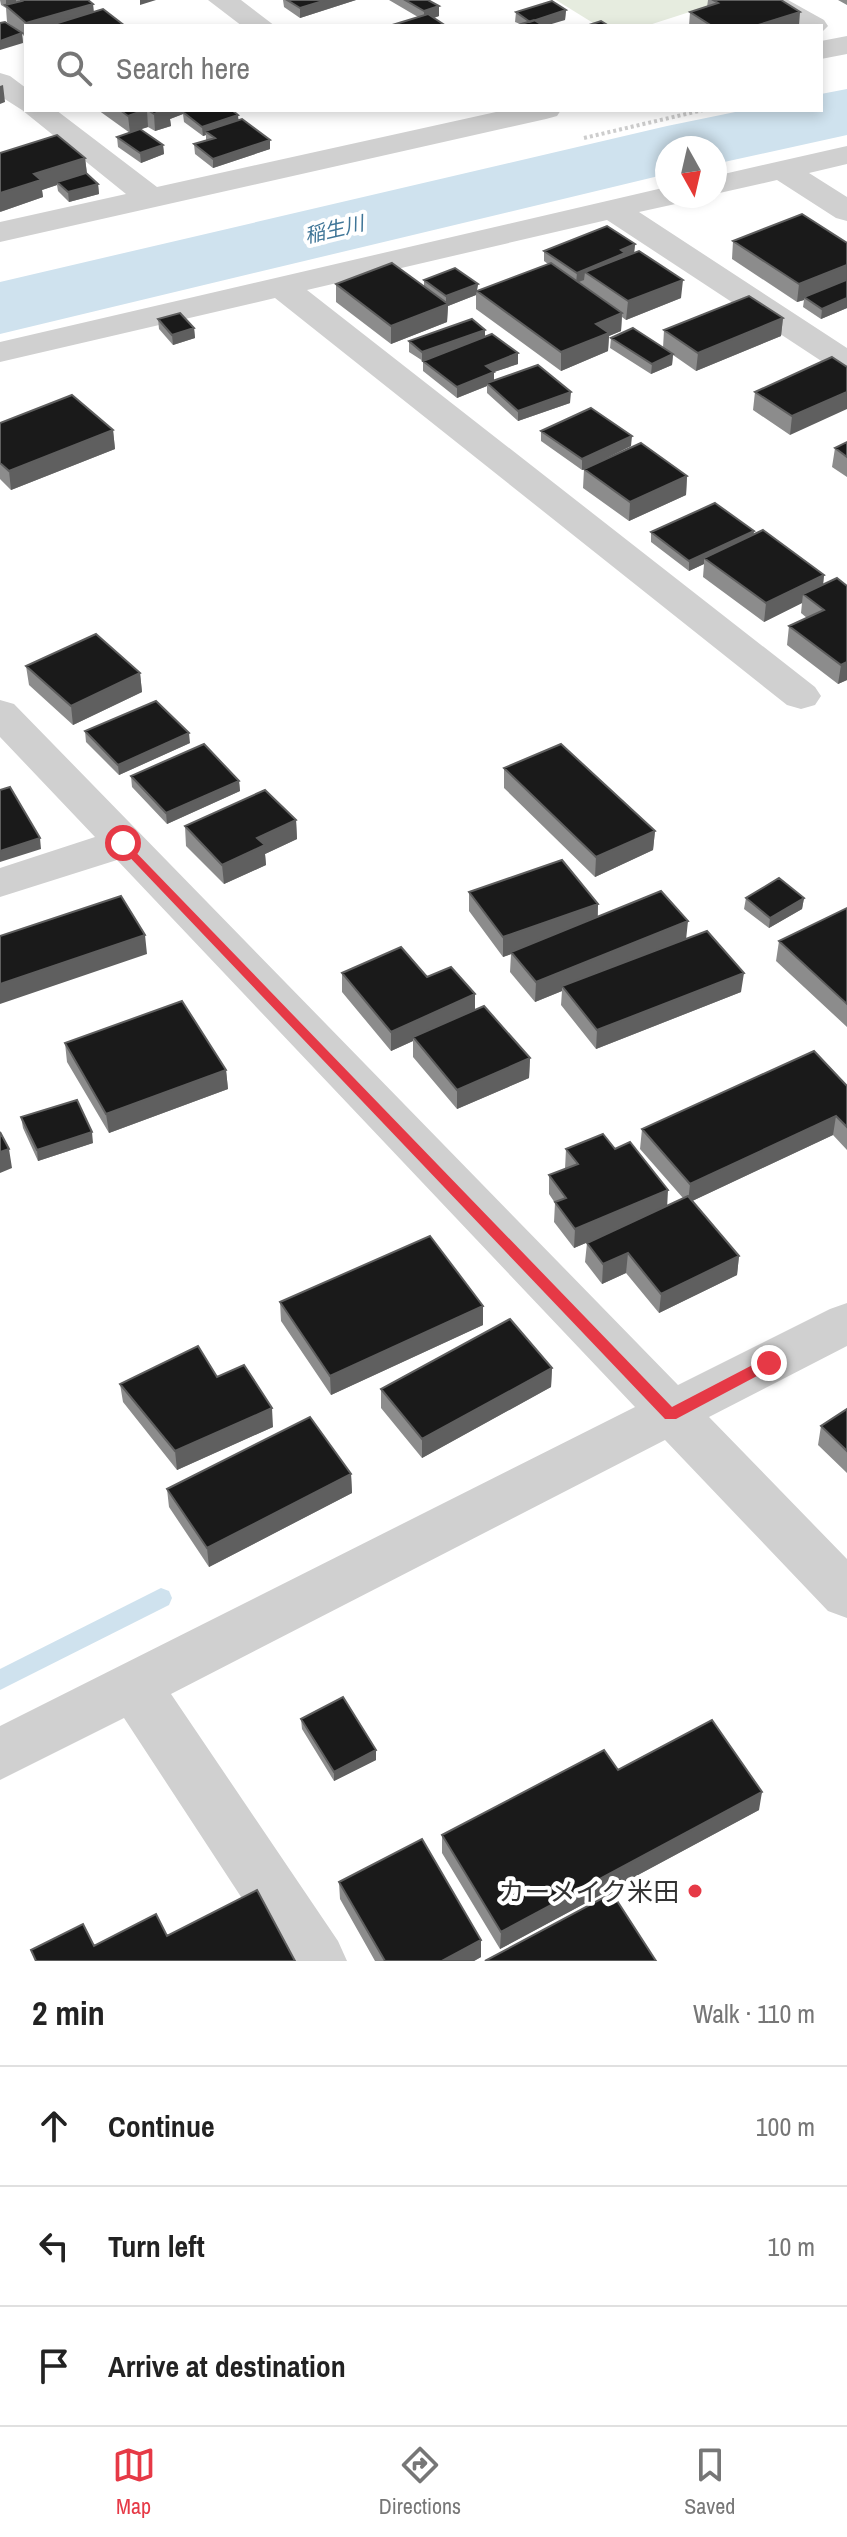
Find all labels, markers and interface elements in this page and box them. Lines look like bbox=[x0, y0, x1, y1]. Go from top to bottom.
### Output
search box bbox=[24, 24, 823, 112]
icon: search bbox=[52, 46, 96, 90]
text: Search here bbox=[116, 48, 250, 88]
north arrow bbox=[655, 136, 727, 208]
water label: 稲生川 bbox=[302, 209, 368, 249]
route start bbox=[105, 825, 141, 861]
route end bbox=[751, 1345, 787, 1381]
place label: カーメイク米田 bbox=[499, 1874, 679, 1909]
marker: カーメイク米田 bbox=[686, 1882, 704, 1900]
text: 2 min bbox=[32, 1990, 105, 2036]
text: Walk · 110 m bbox=[693, 1996, 815, 2031]
icon: ahead bbox=[32, 2104, 76, 2148]
text: Continue bbox=[108, 2106, 215, 2146]
text: 100 m bbox=[756, 2109, 815, 2144]
icon: left bbox=[32, 2224, 76, 2268]
text: Turn left bbox=[108, 2226, 205, 2266]
text: 10 m bbox=[768, 2229, 815, 2264]
icon: arrive bbox=[32, 2344, 76, 2388]
text: Arrive at destination bbox=[108, 2346, 346, 2386]
tab: Map bbox=[112, 2443, 156, 2521]
tab: Directions bbox=[379, 2443, 461, 2521]
tab: Saved bbox=[684, 2443, 735, 2521]

